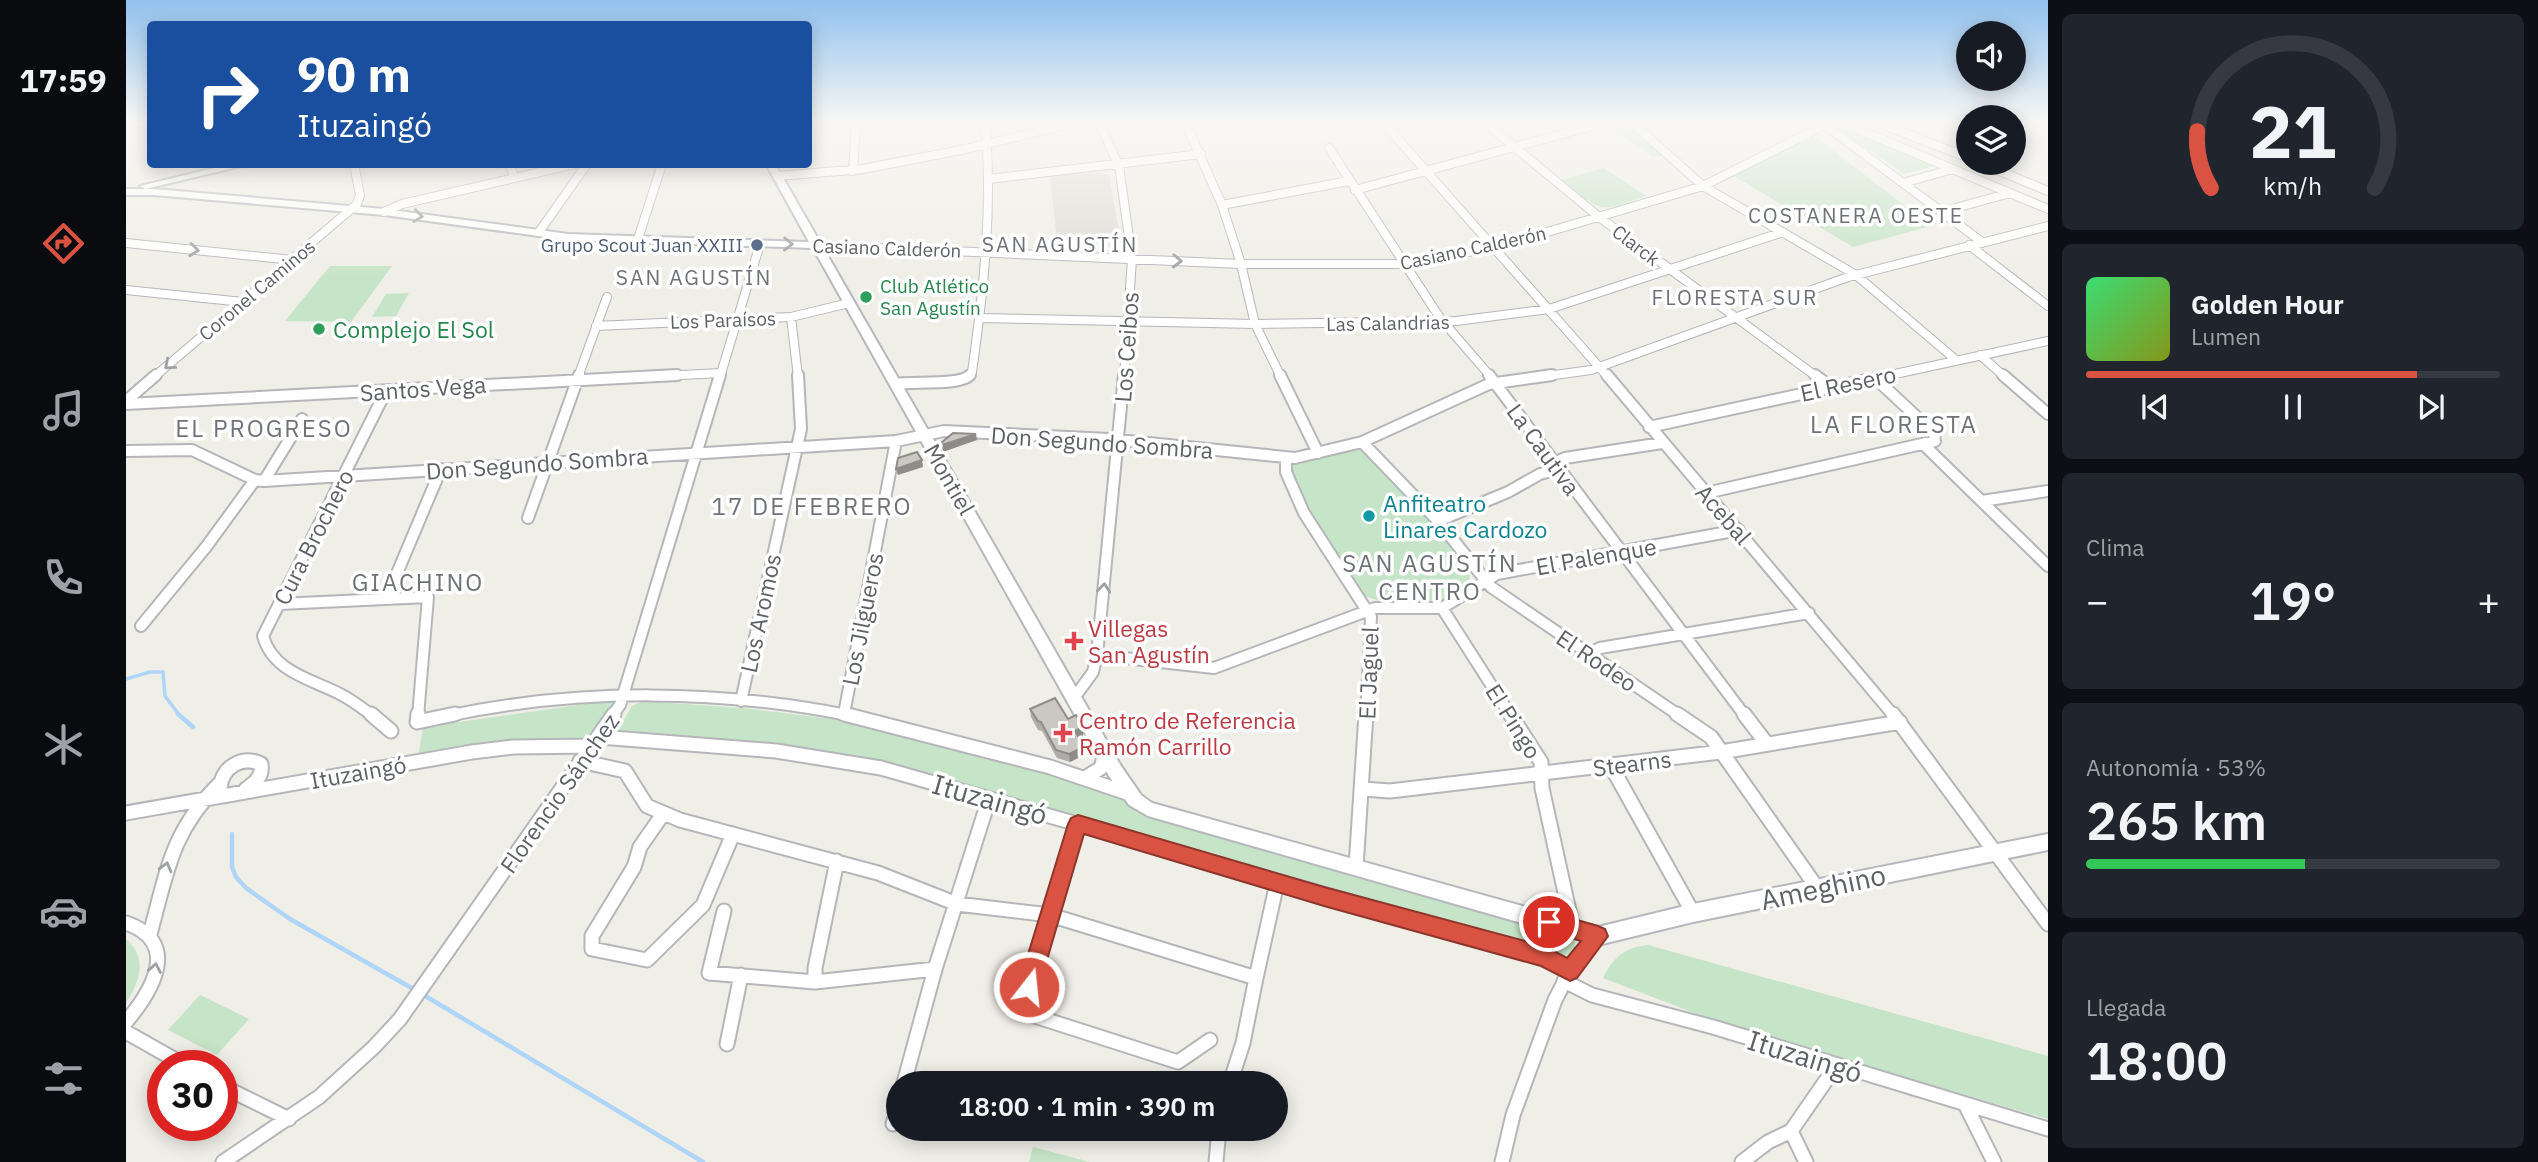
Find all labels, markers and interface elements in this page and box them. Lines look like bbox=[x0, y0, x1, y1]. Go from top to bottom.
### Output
map controls bbox=[1956, 21, 2026, 175]
button: sound bbox=[1956, 21, 2026, 91]
text: 90 m bbox=[297, 42, 411, 105]
icon: right bbox=[182, 49, 273, 140]
text: 17:59 bbox=[19, 59, 107, 101]
text: 21 bbox=[2249, 83, 2337, 178]
text: Ituzaingó bbox=[297, 104, 432, 146]
button: layers bbox=[1956, 105, 2026, 175]
text: km/h bbox=[2264, 169, 2322, 202]
district label: COSTANERA OESTE bbox=[1748, 201, 1964, 229]
one-way arrow bbox=[413, 209, 424, 224]
icon: directions bbox=[39, 219, 88, 268]
street label: Clarck bbox=[1607, 219, 1665, 271]
street label: Casiano Calderón bbox=[1398, 221, 1548, 275]
district label: SAN AGUSTÍN bbox=[982, 230, 1138, 258]
place label: Grupo Scout Juan XXIII bbox=[541, 233, 743, 257]
street label: Casiano Calderón bbox=[812, 233, 962, 263]
street label: Coronel Caminos bbox=[194, 234, 320, 346]
marker: Grupo Scout Juan XXIII bbox=[749, 237, 765, 253]
one-way arrow bbox=[783, 237, 794, 252]
one-way arrow bbox=[188, 243, 200, 258]
one-way arrow bbox=[1172, 253, 1183, 268]
district label: SAN AGUSTÍN bbox=[616, 263, 772, 291]
place label: Club Atlético San Agustín bbox=[880, 274, 989, 320]
district label: FLORESTA SUR bbox=[1651, 283, 1819, 311]
text: Golden Hour bbox=[2191, 287, 2344, 321]
marker: Club Atlético San Agustín bbox=[858, 289, 874, 305]
street label: Los Ceibos bbox=[1107, 291, 1145, 403]
street label: Los Paraísos bbox=[670, 306, 776, 334]
street label: Las Calandrias bbox=[1326, 310, 1450, 336]
place label: Complejo El Sol bbox=[333, 314, 494, 344]
marker: Complejo El Sol bbox=[311, 321, 327, 337]
text: Lumen bbox=[2191, 321, 2261, 351]
one-way arrow bbox=[164, 357, 177, 369]
street label: El Resero bbox=[1797, 358, 1899, 408]
street label: Santos Vega bbox=[359, 369, 487, 407]
icon: music bbox=[39, 386, 88, 435]
icon: previous bbox=[2136, 388, 2174, 426]
icon: pause bbox=[2274, 388, 2312, 426]
icon: next bbox=[2412, 388, 2450, 426]
street label: La Cautiva bbox=[1501, 397, 1587, 501]
district label: LA FLORESTA bbox=[1810, 408, 1978, 440]
district label: EL PROGRESO bbox=[175, 412, 353, 444]
street label: Don Segundo Sombra bbox=[990, 419, 1214, 465]
street label: Montiel bbox=[918, 438, 982, 520]
street label: Don Segundo Sombra bbox=[425, 440, 649, 486]
street label: Cura Brochero bbox=[266, 464, 360, 610]
street label: Acebal bbox=[1689, 477, 1759, 551]
place label: Anfiteatro Linares Cardozo bbox=[1383, 488, 1548, 544]
district label: 17 DE FEBRERO bbox=[712, 490, 912, 522]
marker: Anfiteatro Linares Cardozo bbox=[1361, 508, 1377, 524]
street label: El Palenque bbox=[1533, 531, 1659, 581]
text: Clima bbox=[2086, 532, 2145, 562]
district label: SAN AGUSTÍN CENTRO bbox=[1342, 547, 1518, 607]
street label: Los Jilgueros bbox=[834, 550, 890, 688]
street label: Los Aromos bbox=[733, 551, 787, 675]
icon: phone bbox=[39, 553, 88, 602]
district label: GIACHINO bbox=[352, 566, 484, 598]
text: 19° bbox=[2250, 567, 2336, 634]
text: − bbox=[2086, 576, 2109, 625]
text: + bbox=[2477, 576, 2500, 625]
one-way arrow bbox=[1096, 582, 1111, 593]
place label: Villegas San Agustín bbox=[1088, 613, 1210, 669]
street label: El Rodeo bbox=[1551, 622, 1643, 698]
street label: El Jaguel bbox=[1351, 626, 1385, 720]
marker: Villegas San Agustín bbox=[1066, 633, 1082, 649]
street label: El Pingo bbox=[1479, 678, 1549, 764]
place label: Centro de Referencia Ramón Carrillo bbox=[1079, 705, 1296, 761]
street label: Florencio Sánchez bbox=[493, 707, 625, 879]
icon: climate bbox=[39, 720, 88, 769]
marker: Centro de Referencia Ramón Carrillo bbox=[1053, 723, 1073, 743]
street label: Stearns bbox=[1591, 743, 1673, 783]
street label: Ituzaingó bbox=[308, 749, 408, 795]
text: Autonomía · 53% bbox=[2086, 752, 2266, 782]
street label: Ituzaingó bbox=[928, 765, 1052, 833]
text: 265 km bbox=[2086, 787, 2267, 854]
street label: Ameghino bbox=[1757, 856, 1889, 918]
one-way arrow bbox=[158, 862, 172, 874]
icon: car bbox=[39, 887, 88, 936]
pin bbox=[1519, 892, 1579, 952]
icon: arrive bbox=[1530, 903, 1568, 941]
position arrow bbox=[992, 950, 1066, 1024]
one-way arrow bbox=[147, 962, 162, 974]
text: Llegada bbox=[2086, 992, 2166, 1022]
street label: Ituzaingó bbox=[1743, 1021, 1867, 1091]
text: 18:00 bbox=[2086, 1027, 2227, 1094]
speed limit sign: 30 bbox=[147, 1050, 238, 1141]
icon: filters bbox=[39, 1054, 88, 1103]
text: 18:00 · 1 min · 390 m bbox=[959, 1089, 1215, 1123]

